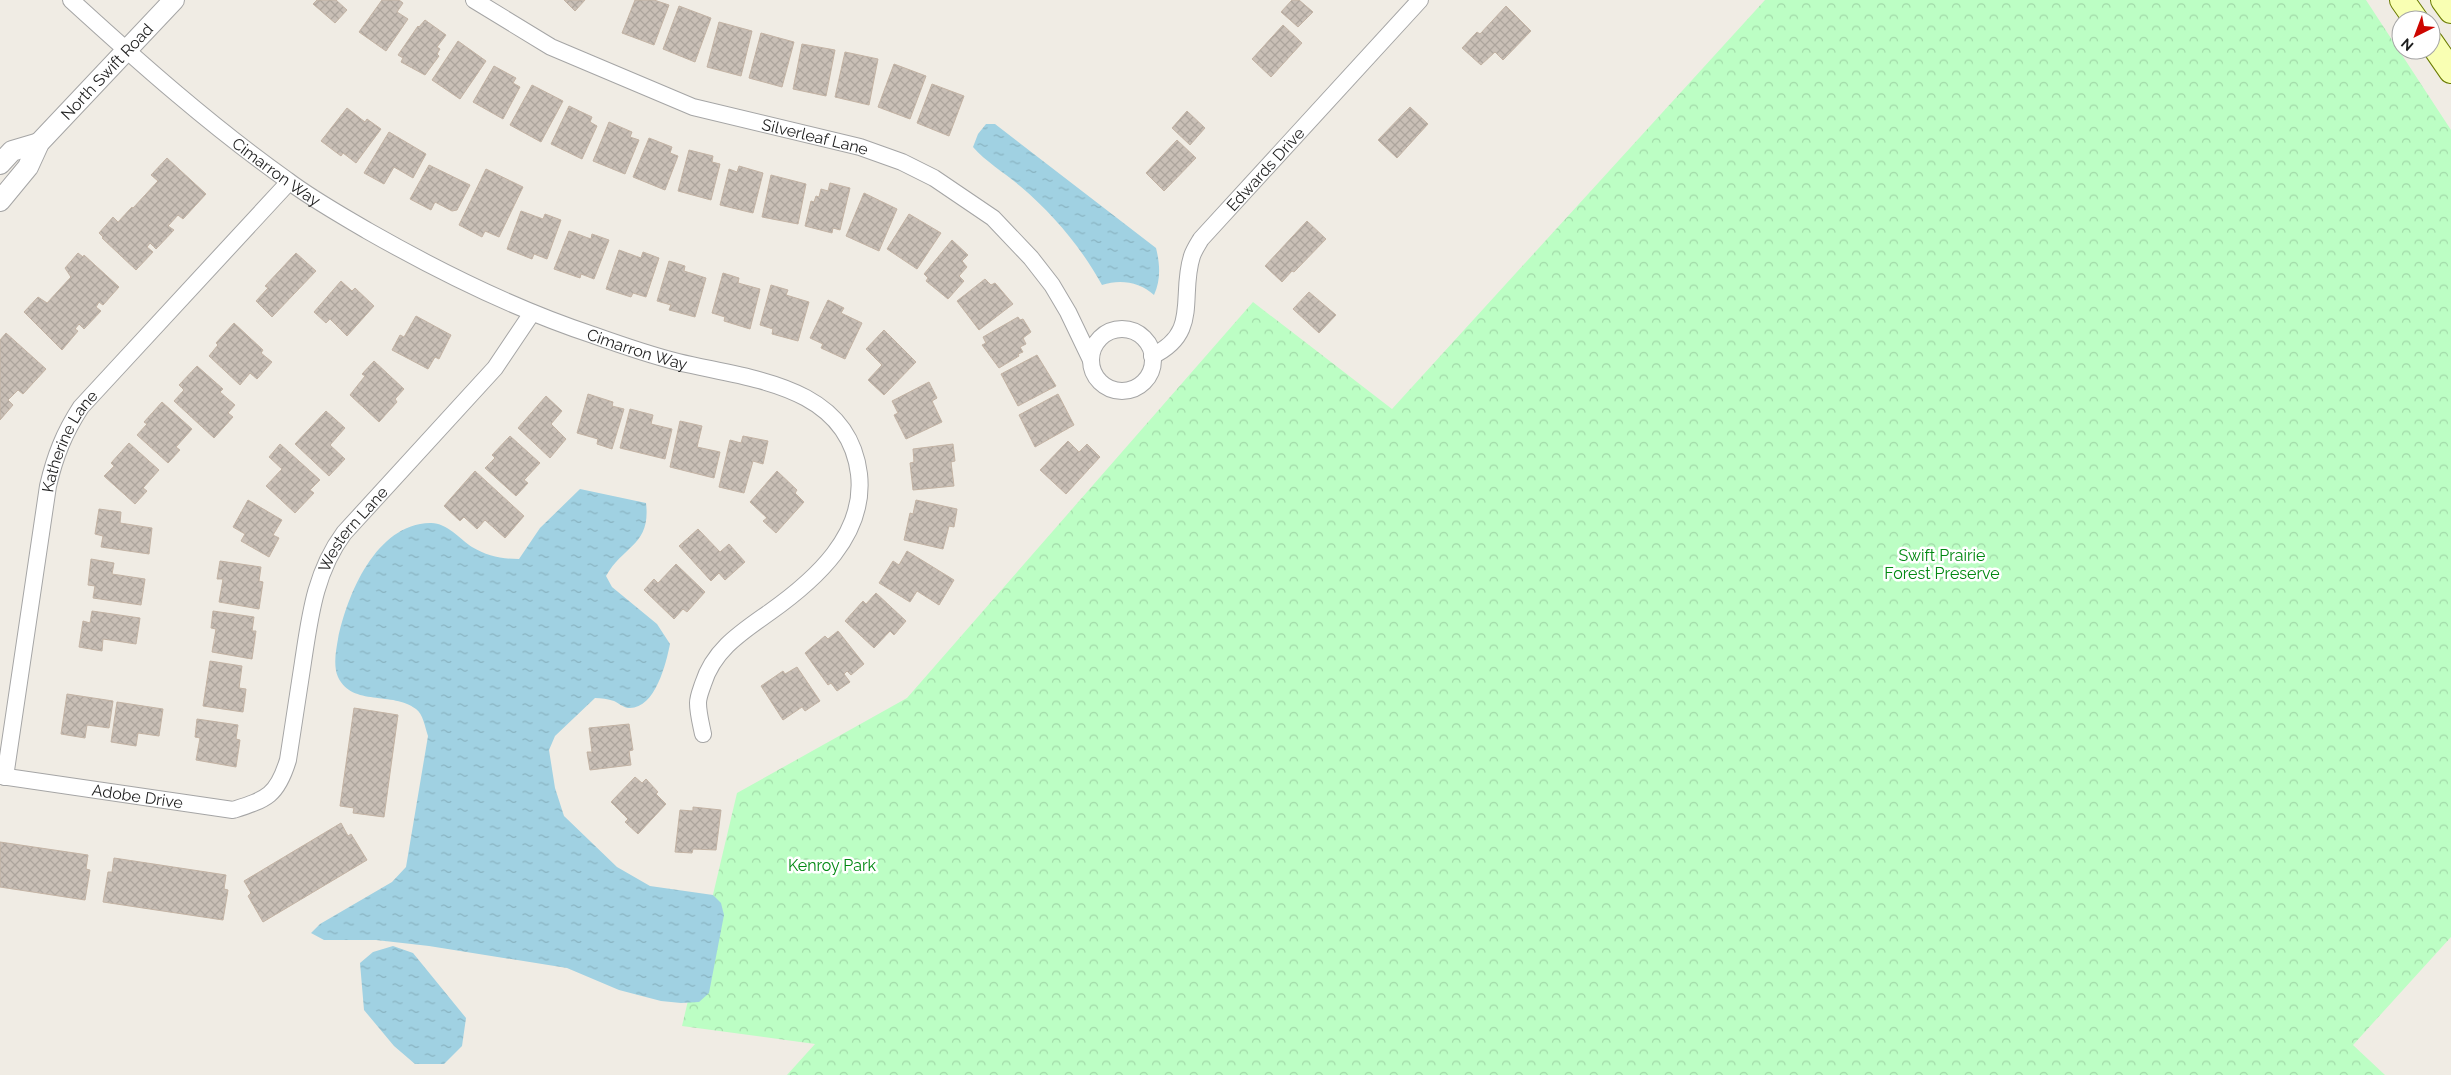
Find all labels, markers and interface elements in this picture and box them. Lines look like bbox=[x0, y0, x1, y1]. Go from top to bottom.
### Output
north arrow bbox=[2391, 10, 2441, 60]
street label: North Swift Road bbox=[57, 20, 157, 124]
text: N bbox=[2398, 35, 2417, 54]
street label: Silverleaf Lane bbox=[760, 115, 871, 159]
street label: Edwards Drive bbox=[1223, 124, 1309, 215]
street label: Cimarron Way bbox=[228, 134, 324, 211]
street label: Cimarron Way bbox=[585, 325, 690, 374]
street label: Katherine Lane bbox=[38, 386, 102, 493]
street label: Western Lane bbox=[315, 483, 392, 575]
park label: Swift Prairie Forest Preserve bbox=[1884, 546, 2000, 583]
street label: Adobe Drive bbox=[91, 781, 184, 813]
park label: Kenroy Park bbox=[788, 856, 877, 875]

